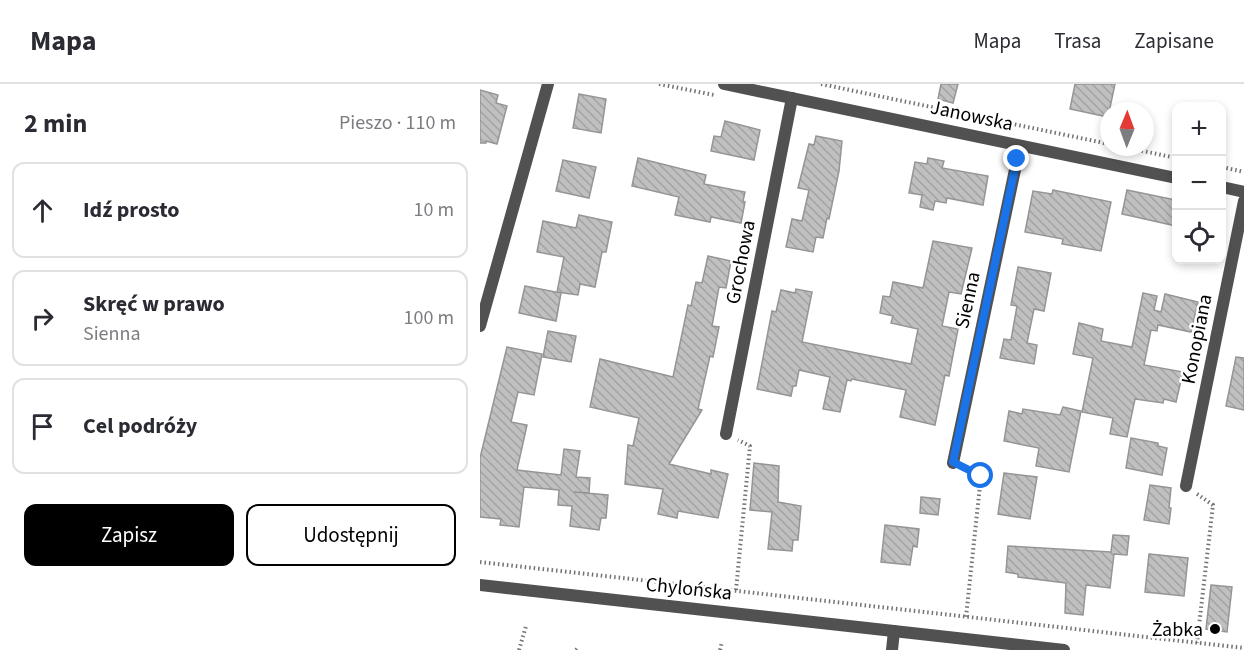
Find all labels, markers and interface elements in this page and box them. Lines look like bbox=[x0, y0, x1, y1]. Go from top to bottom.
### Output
text: Mapa bbox=[30, 21, 97, 61]
text: Mapa bbox=[973, 26, 1021, 56]
text: Trasa bbox=[1054, 26, 1101, 56]
text: Zapisane bbox=[1134, 26, 1214, 56]
street label: Janowska bbox=[928, 94, 1016, 138]
north arrow bbox=[1100, 102, 1154, 156]
map controls bbox=[1172, 102, 1226, 264]
button: + bbox=[1172, 102, 1226, 156]
text: 2 min bbox=[24, 105, 87, 142]
text: Pieszo · 110 m bbox=[339, 109, 456, 137]
route end bbox=[1003, 145, 1029, 171]
button: − bbox=[1172, 156, 1226, 210]
icon: ahead bbox=[26, 194, 59, 227]
text: Idź prosto bbox=[83, 194, 180, 226]
text: 10 m bbox=[414, 196, 454, 224]
button: locate bbox=[1172, 210, 1226, 264]
street label: Grochowa bbox=[719, 218, 763, 307]
street label: Sienna bbox=[948, 269, 988, 331]
text: Skręć w prawo bbox=[83, 288, 225, 320]
street label: Konopiana bbox=[1175, 292, 1219, 387]
icon: right bbox=[26, 302, 59, 335]
text: 100 m bbox=[404, 304, 454, 332]
text: Sienna bbox=[83, 320, 140, 348]
icon: arrive bbox=[26, 410, 59, 443]
text: Cel podróży bbox=[83, 410, 197, 442]
route start bbox=[967, 462, 993, 488]
button: Zapisz bbox=[24, 504, 234, 566]
button: Udostępnij bbox=[246, 504, 456, 566]
street label: Chylońska bbox=[644, 571, 733, 607]
place label: Żabka bbox=[1152, 616, 1203, 644]
marker: Żabka bbox=[1208, 622, 1222, 636]

